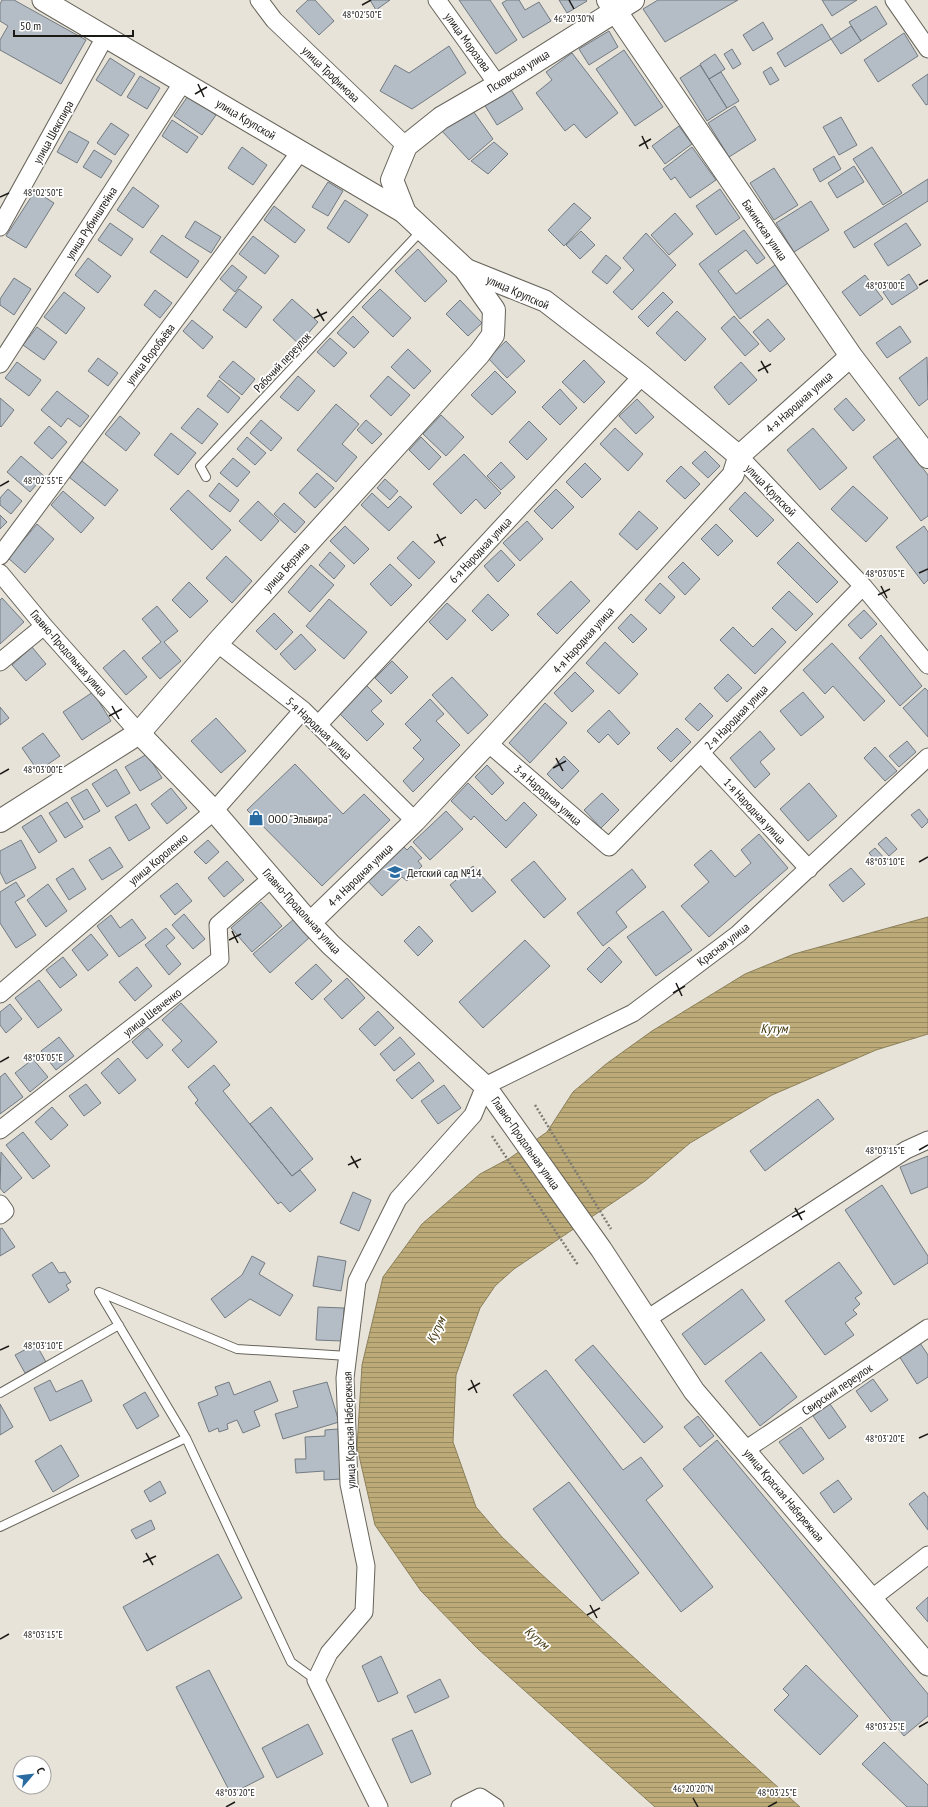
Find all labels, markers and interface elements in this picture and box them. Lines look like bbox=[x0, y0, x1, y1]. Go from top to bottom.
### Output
text: 48°02'50"E bbox=[342, 8, 382, 21]
street label: улица Морозова bbox=[442, 10, 495, 75]
scale bar bbox=[14, 12, 133, 38]
text: 46°20'30"N bbox=[554, 12, 594, 25]
text: 50 m bbox=[20, 18, 41, 33]
street label: улица Трофимова bbox=[299, 43, 363, 105]
street label: Псковская улица bbox=[484, 46, 552, 96]
street label: улица Крупской bbox=[213, 95, 279, 143]
street label: улица Шекспира bbox=[30, 98, 77, 166]
street label: улица Рубинштейна bbox=[62, 184, 120, 262]
text: 48°02'50"E bbox=[23, 186, 63, 199]
street label: Бакинская улица bbox=[739, 196, 791, 264]
street label: улица Крупской bbox=[484, 271, 552, 313]
text: 48°03'00"E bbox=[865, 279, 905, 292]
street label: улица Воробьёва bbox=[122, 320, 178, 388]
street label: Рабочий переулок bbox=[250, 328, 314, 395]
street label: 4-я Народная улица bbox=[762, 368, 836, 436]
street label: улица Крупской bbox=[742, 461, 800, 519]
text: 48°02'55"E bbox=[23, 474, 63, 487]
street label: 6-я Народная улица bbox=[446, 514, 515, 586]
street label: улица Берзина bbox=[260, 539, 313, 595]
text: 48°03'05"E bbox=[865, 567, 905, 580]
street label: 4-я Народная улица bbox=[549, 603, 617, 677]
street label: Главно-Продольная улица bbox=[27, 607, 111, 700]
street label: 2-я Народная улица bbox=[701, 681, 771, 753]
street label: 5-я Народная улица bbox=[283, 694, 355, 763]
street label: 3-я Народная улица bbox=[511, 762, 585, 829]
text: 48°03'00"E bbox=[23, 763, 63, 776]
street label: 1-я Народная улица bbox=[721, 775, 790, 847]
shop icon: ООО "Эльвира" bbox=[247, 809, 265, 827]
place label: ООО "Эльвира" bbox=[268, 811, 331, 826]
street label: улица Короленко bbox=[125, 830, 191, 888]
street label: 4-я Народная улица bbox=[324, 840, 396, 910]
text: 48°03'10"E bbox=[865, 855, 905, 868]
school or university icon: Детский сад №14 bbox=[386, 863, 404, 881]
street label: Главно-Продольная улица bbox=[260, 865, 345, 957]
place label: Детский сад №14 bbox=[407, 865, 482, 880]
street label: Красная улица bbox=[694, 919, 752, 969]
street label: улица Шевченко bbox=[120, 985, 184, 1039]
water label: Кутум bbox=[760, 1020, 789, 1037]
text: 48°03'05"E bbox=[23, 1051, 63, 1064]
street label: Главно-Продольная улица bbox=[488, 1094, 564, 1193]
text: 48°03'15"E bbox=[865, 1144, 905, 1157]
water label: Кутум bbox=[423, 1313, 450, 1346]
text: 48°03'10"E bbox=[23, 1339, 63, 1352]
street label: Свирский переулок bbox=[799, 1360, 875, 1418]
street label: улица Красная Набережная bbox=[339, 1371, 359, 1489]
text: 48°03'20"E bbox=[865, 1432, 905, 1445]
street label: улица Красная Набережная bbox=[741, 1445, 828, 1545]
water label: Кутум bbox=[521, 1623, 554, 1654]
text: 48°03'15"E bbox=[23, 1628, 63, 1641]
text: 48°03'25"E bbox=[865, 1720, 905, 1733]
north arrow bbox=[12, 1755, 52, 1795]
text: С bbox=[33, 1765, 48, 1776]
text: 46°20'20"N bbox=[673, 1782, 713, 1795]
text: 48°03'20"E bbox=[215, 1786, 255, 1799]
text: 48°03'25"E bbox=[757, 1786, 797, 1799]

